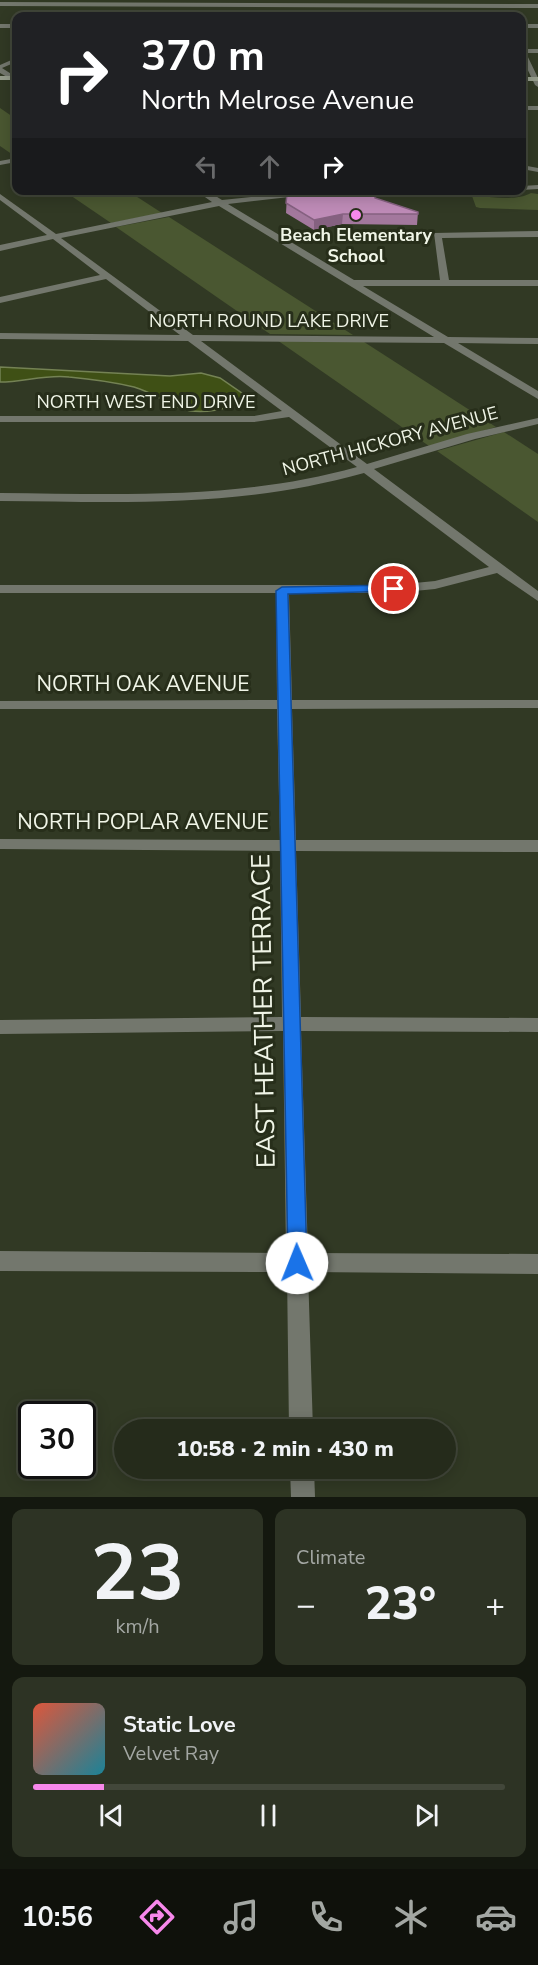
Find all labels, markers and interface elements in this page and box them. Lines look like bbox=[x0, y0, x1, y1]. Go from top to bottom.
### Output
text: 370 m bbox=[141, 28, 265, 85]
icon: right bbox=[42, 36, 120, 114]
text: North Melrose Avenue bbox=[141, 82, 414, 119]
icon: left bbox=[190, 150, 223, 183]
icon: ahead bbox=[253, 150, 286, 183]
icon: right bbox=[316, 150, 349, 183]
marker: Beach Elementary School bbox=[349, 208, 363, 222]
place label: Beach Elementary School bbox=[280, 223, 432, 268]
street label: NORTH ROUND LAKE DRIVE bbox=[149, 309, 389, 333]
street label: NORTH WEST END DRIVE bbox=[36, 390, 256, 414]
street label: NORTH HICKORY AVENUE bbox=[280, 401, 500, 481]
pin bbox=[368, 563, 419, 614]
icon: arrive bbox=[377, 572, 410, 605]
street label: NORTH OAK AVENUE bbox=[37, 670, 249, 698]
street label: NORTH POPLAR AVENUE bbox=[17, 808, 269, 836]
street label: EAST HEATHER TERRACE bbox=[243, 854, 284, 1168]
position arrow bbox=[265, 1231, 329, 1295]
speed limit sign: 30 bbox=[18, 1401, 96, 1479]
text: 10:58 · 2 min · 430 m bbox=[176, 1434, 394, 1464]
text: 23 bbox=[91, 1520, 184, 1627]
text: Climate bbox=[296, 1544, 365, 1571]
text: 23° bbox=[365, 1574, 436, 1635]
text: − bbox=[296, 1583, 316, 1628]
text: + bbox=[485, 1583, 505, 1628]
text: km/h bbox=[115, 1613, 160, 1640]
text: Static Love bbox=[123, 1710, 236, 1740]
text: Velvet Ray bbox=[123, 1740, 219, 1767]
icon: previous bbox=[95, 1799, 128, 1832]
icon: pause bbox=[252, 1799, 285, 1832]
icon: next bbox=[410, 1799, 443, 1832]
icon: directions bbox=[136, 1896, 178, 1938]
icon: music bbox=[220, 1896, 262, 1938]
icon: phone bbox=[305, 1896, 347, 1938]
icon: climate bbox=[390, 1896, 432, 1938]
icon: car bbox=[475, 1896, 517, 1938]
text: 10:56 bbox=[21, 1899, 93, 1936]

